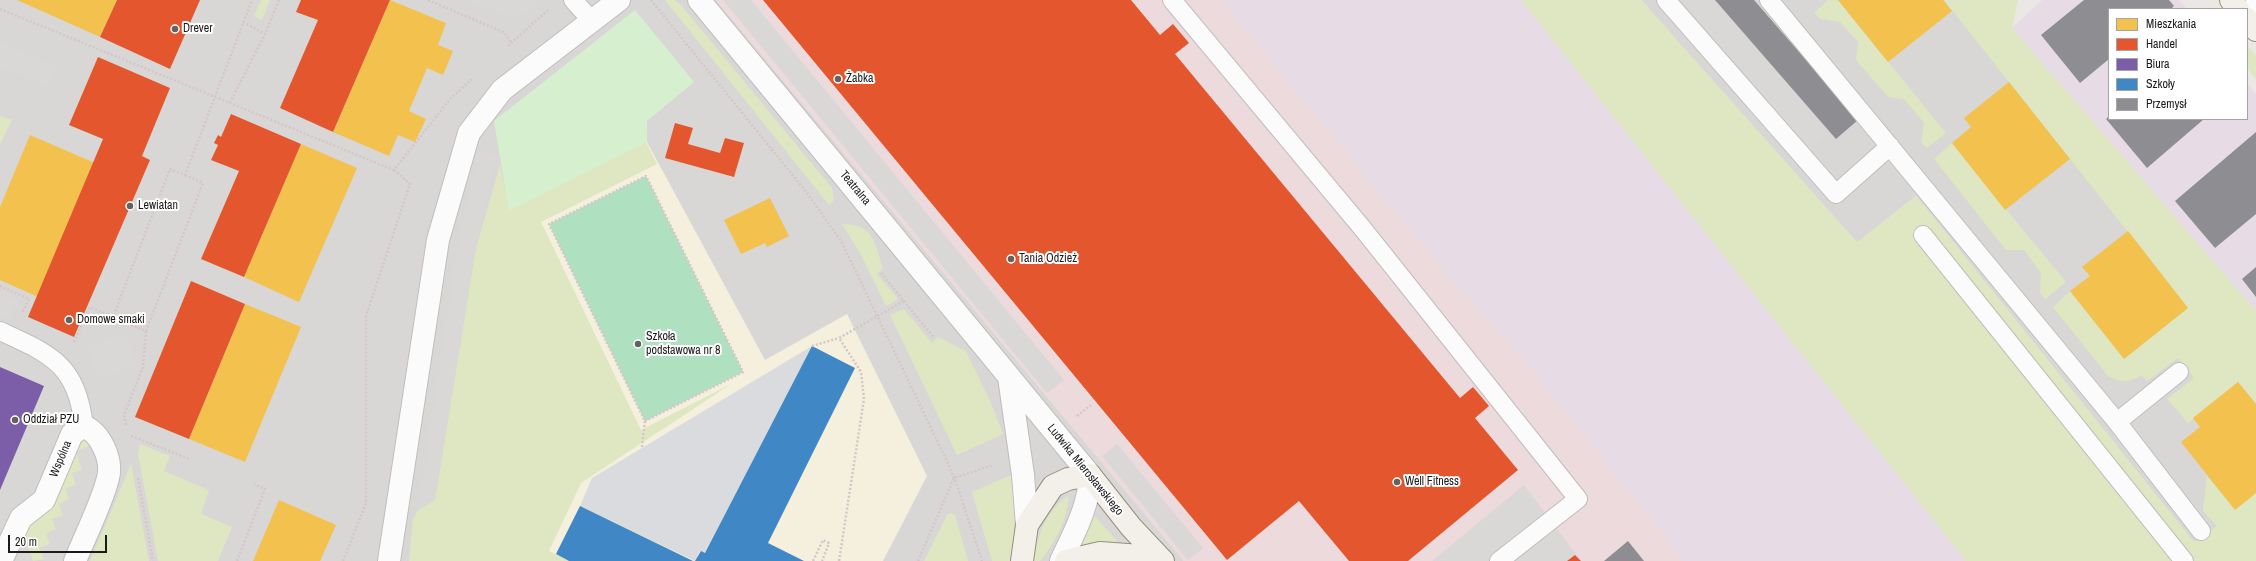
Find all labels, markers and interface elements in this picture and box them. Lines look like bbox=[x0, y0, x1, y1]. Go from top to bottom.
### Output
legend bbox=[2108, 8, 2248, 120]
text: Mieszkania bbox=[2146, 16, 2196, 32]
place label: Drever bbox=[183, 22, 213, 36]
marker: Drever bbox=[170, 24, 180, 34]
text: Handel bbox=[2146, 36, 2177, 52]
text: Biura bbox=[2146, 56, 2170, 72]
place label: Żabka bbox=[846, 72, 873, 86]
marker: Żabka bbox=[833, 74, 843, 84]
text: Szkoły bbox=[2146, 76, 2175, 92]
text: Przemysł bbox=[2146, 96, 2186, 112]
street label: Teatralna bbox=[836, 168, 874, 208]
place label: Lewiatan bbox=[138, 199, 178, 213]
marker: Lewiatan bbox=[125, 201, 135, 211]
place label: Tania Odzież bbox=[1019, 252, 1077, 266]
marker: Tania Odzież bbox=[1006, 254, 1016, 264]
place label: Domowe smaki bbox=[77, 313, 145, 327]
marker: Domowe smaki bbox=[64, 315, 74, 325]
place label: Szkoła podstawowa nr 8 bbox=[646, 330, 720, 358]
marker: Szkoła podstawowa nr 8 bbox=[633, 339, 643, 349]
place label: Oddział PZU bbox=[23, 413, 79, 427]
marker: Oddział PZU bbox=[10, 415, 20, 425]
street label: Ludwika Mierosławskiego bbox=[1044, 421, 1126, 519]
street label: Wspólna bbox=[47, 439, 75, 479]
place label: Well Fitness bbox=[1405, 475, 1459, 489]
marker: Well Fitness bbox=[1392, 477, 1402, 487]
scale bar bbox=[10, 527, 109, 553]
text: 20 m bbox=[15, 534, 37, 550]

